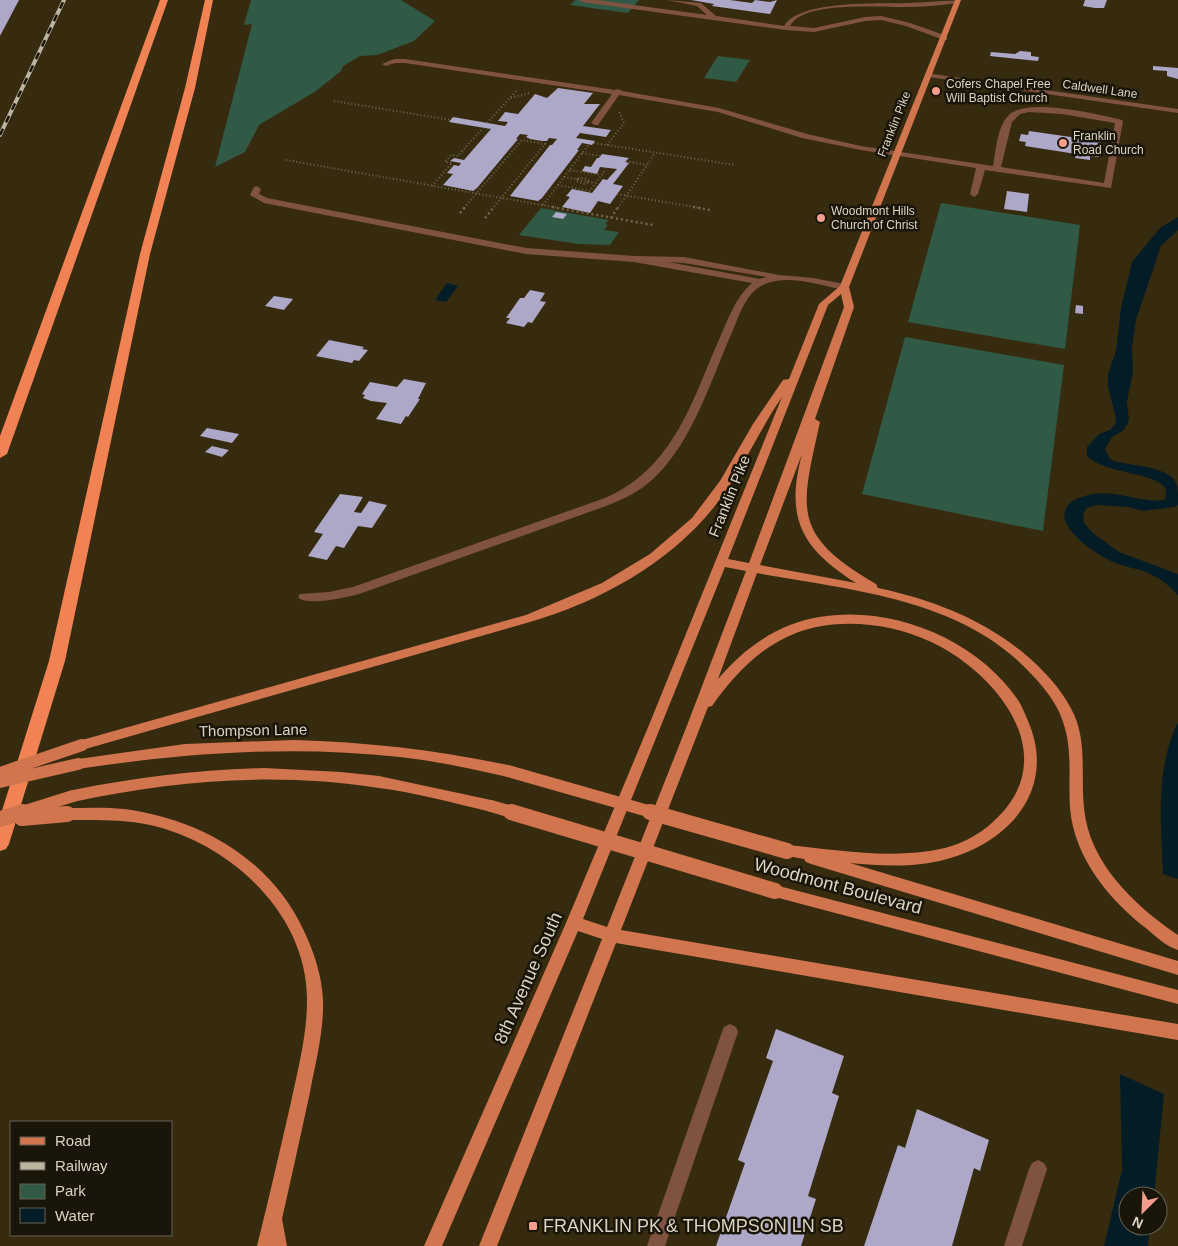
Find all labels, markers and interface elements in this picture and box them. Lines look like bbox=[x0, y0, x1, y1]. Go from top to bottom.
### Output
place label: Cofers Chapel Free Will Baptist Church bbox=[946, 77, 1051, 105]
street label: Caldwell Lane bbox=[1062, 77, 1139, 101]
marker: Cofers Chapel Free Will Baptist Church bbox=[930, 85, 942, 97]
street label: Franklin Pike bbox=[875, 89, 914, 159]
place label: Franklin Road Church bbox=[1073, 129, 1144, 157]
marker: Franklin Road Church bbox=[1057, 137, 1069, 149]
place label: Woodmont Hills Church of Christ bbox=[831, 204, 918, 232]
marker: Woodmont Hills Church of Christ bbox=[815, 212, 827, 224]
street label: Franklin Pike bbox=[705, 453, 753, 539]
street label: Thompson Lane bbox=[199, 721, 307, 739]
street label: Woodmont Boulevard bbox=[752, 854, 924, 918]
street label: 8th Avenue South bbox=[490, 909, 566, 1047]
legend bbox=[10, 1121, 172, 1236]
text: Road bbox=[55, 1132, 91, 1149]
text: Railway bbox=[55, 1157, 108, 1174]
text: Park bbox=[55, 1182, 86, 1199]
north arrow bbox=[1118, 1186, 1168, 1236]
text: Water bbox=[55, 1207, 94, 1224]
text: N bbox=[1130, 1214, 1146, 1232]
place label: FRANKLIN PK & THOMPSON LN SB bbox=[543, 1216, 844, 1236]
marker: FRANKLIN PK & THOMPSON LN SB bbox=[527, 1220, 539, 1232]

